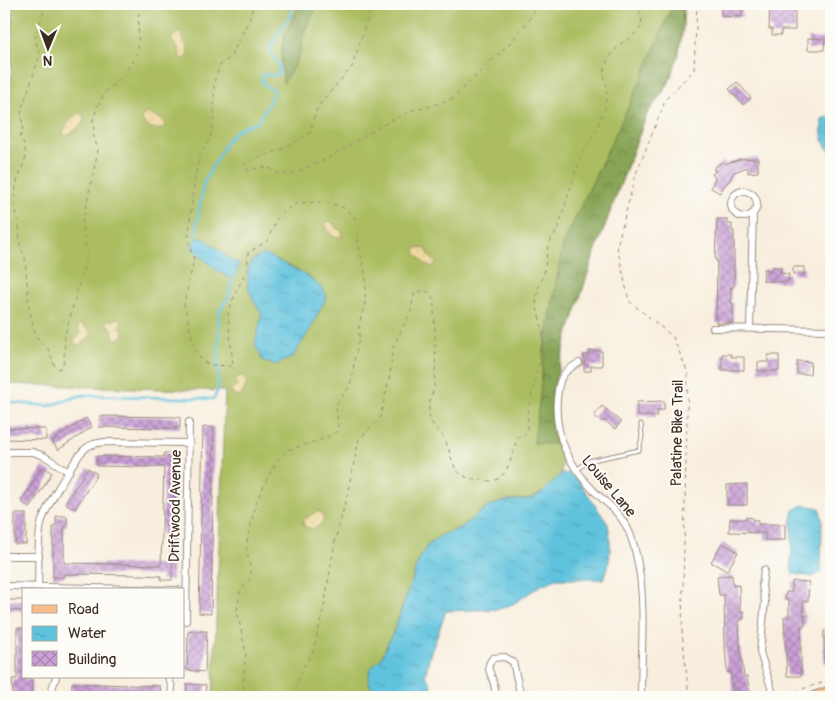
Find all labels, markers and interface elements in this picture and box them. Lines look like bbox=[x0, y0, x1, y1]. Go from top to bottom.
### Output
north arrow bbox=[22, 22, 72, 72]
text: N bbox=[43, 52, 53, 69]
street label: Palatine Bike Trail bbox=[667, 379, 688, 487]
street label: Driftwood Avenue bbox=[165, 449, 186, 562]
street label: Louise Lane bbox=[577, 452, 640, 522]
legend bbox=[22, 588, 185, 678]
text: Road bbox=[68, 600, 99, 619]
text: Water bbox=[68, 624, 107, 643]
text: Building bbox=[68, 650, 116, 669]

